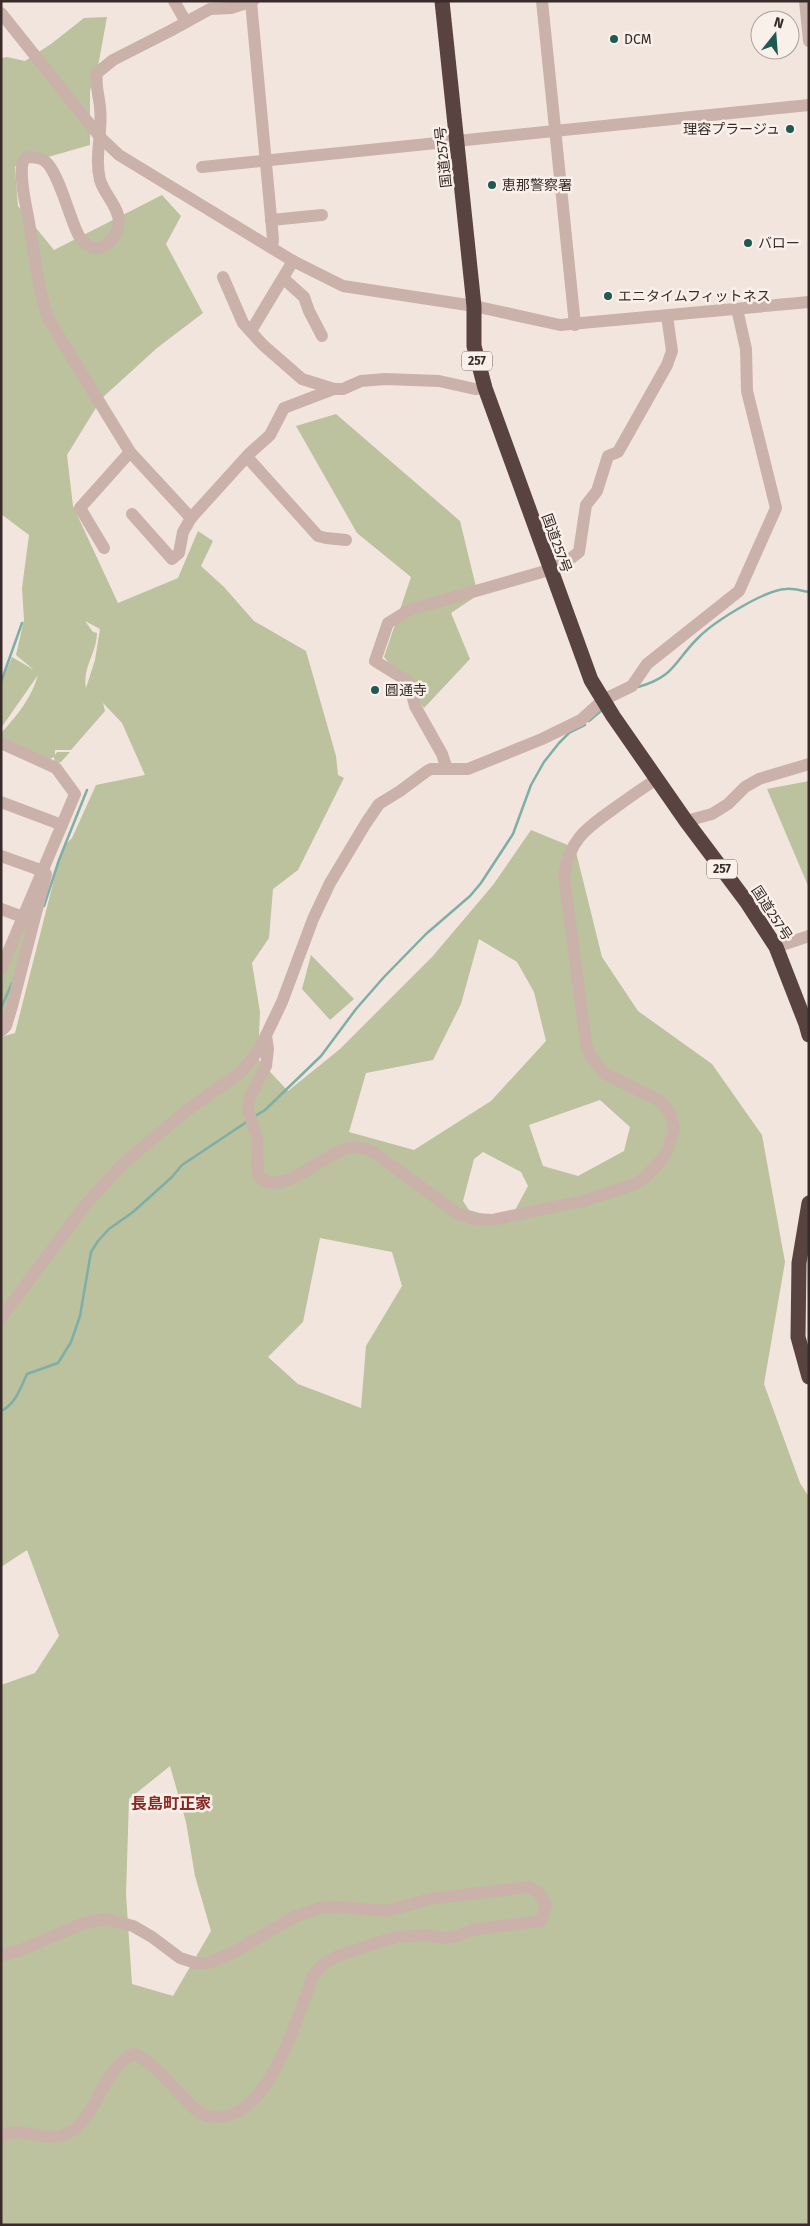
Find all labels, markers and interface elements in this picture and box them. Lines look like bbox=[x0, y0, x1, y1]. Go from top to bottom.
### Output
north arrow bbox=[750, 10, 800, 60]
text: N bbox=[772, 14, 786, 33]
place label: DCM bbox=[624, 31, 652, 48]
marker: DCM bbox=[608, 33, 620, 45]
place label: 理容プラージュ bbox=[683, 121, 780, 138]
marker: 理容プラージュ bbox=[784, 123, 796, 135]
street label: 国道257号 bbox=[432, 125, 455, 189]
place label: 恵那警察署 bbox=[502, 177, 572, 194]
marker: 恵那警察署 bbox=[486, 179, 498, 191]
place label: バロー bbox=[758, 235, 800, 252]
marker: バロー bbox=[742, 237, 754, 249]
place label: エニタイムフィットネス bbox=[618, 288, 771, 305]
marker: エニタイムフィットネス bbox=[602, 290, 614, 302]
road number: 257 bbox=[462, 352, 492, 371]
street label: 国道257号 bbox=[538, 511, 575, 575]
place label: 圓通寺 bbox=[385, 682, 427, 699]
marker: 圓通寺 bbox=[369, 684, 381, 696]
road number: 257 bbox=[707, 860, 737, 879]
street label: 国道257号 bbox=[748, 883, 796, 944]
district label: 長島町正家 bbox=[131, 1794, 211, 1813]

